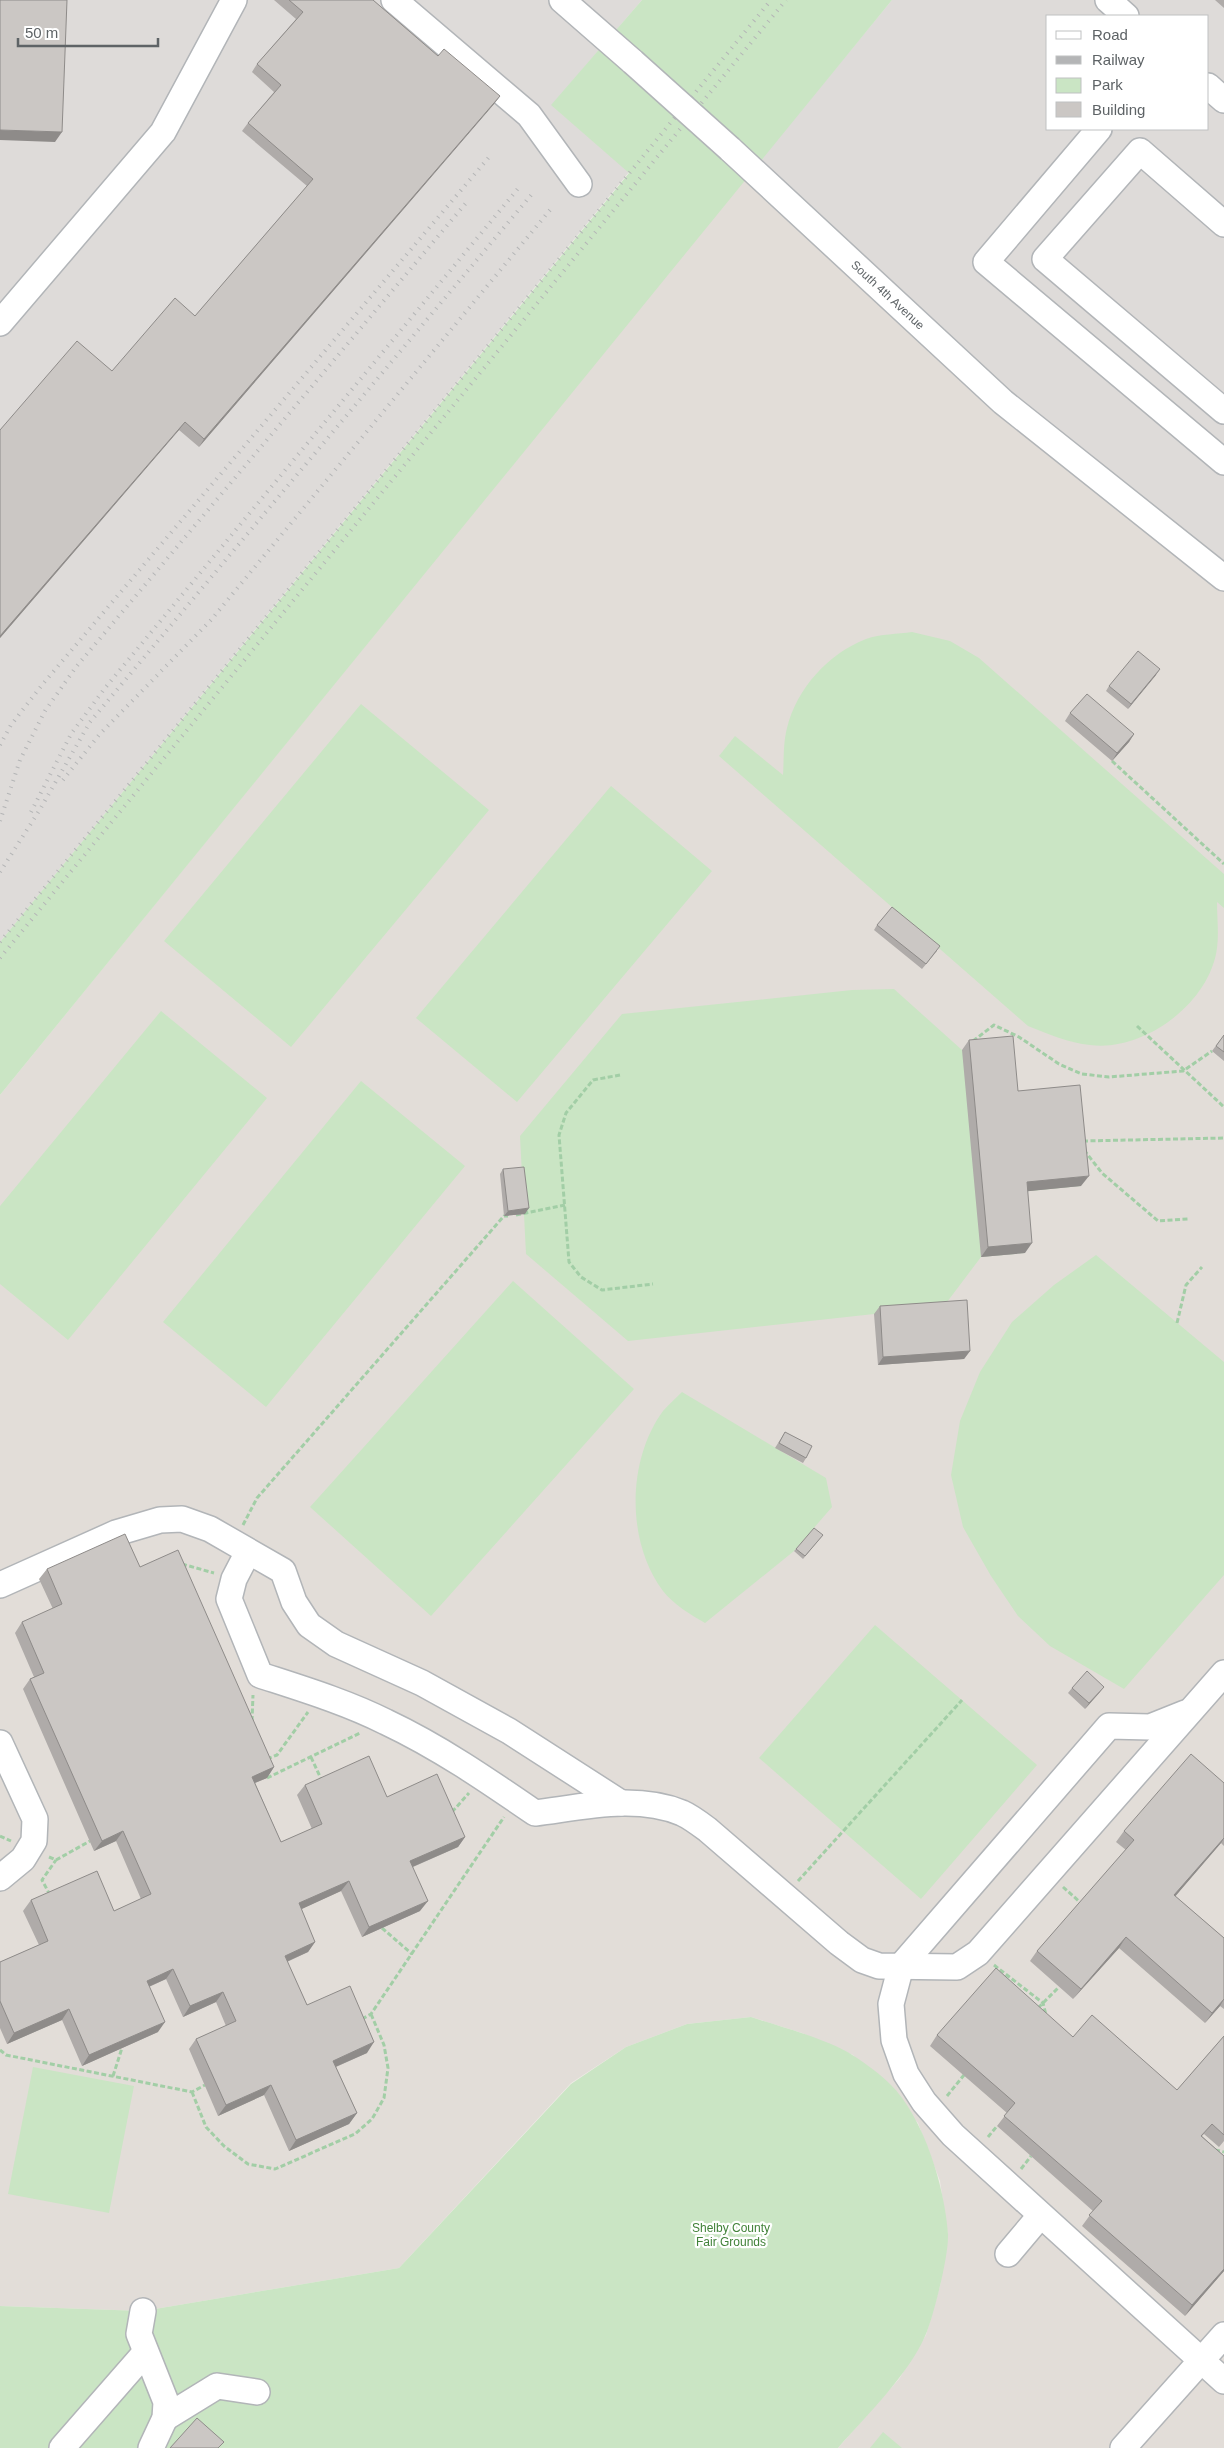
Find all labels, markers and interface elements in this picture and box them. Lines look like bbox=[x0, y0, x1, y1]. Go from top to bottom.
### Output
scale bar bbox=[18, 15, 158, 47]
legend bbox=[1046, 15, 1209, 130]
text: 50 m bbox=[25, 24, 58, 41]
text: Road bbox=[1092, 26, 1128, 43]
text: Railway bbox=[1092, 51, 1145, 68]
text: Park bbox=[1092, 76, 1123, 93]
text: Building bbox=[1092, 101, 1145, 118]
street label: South 4th Avenue bbox=[848, 258, 927, 333]
park label: Shelby County Fair Grounds bbox=[692, 2221, 770, 2249]

